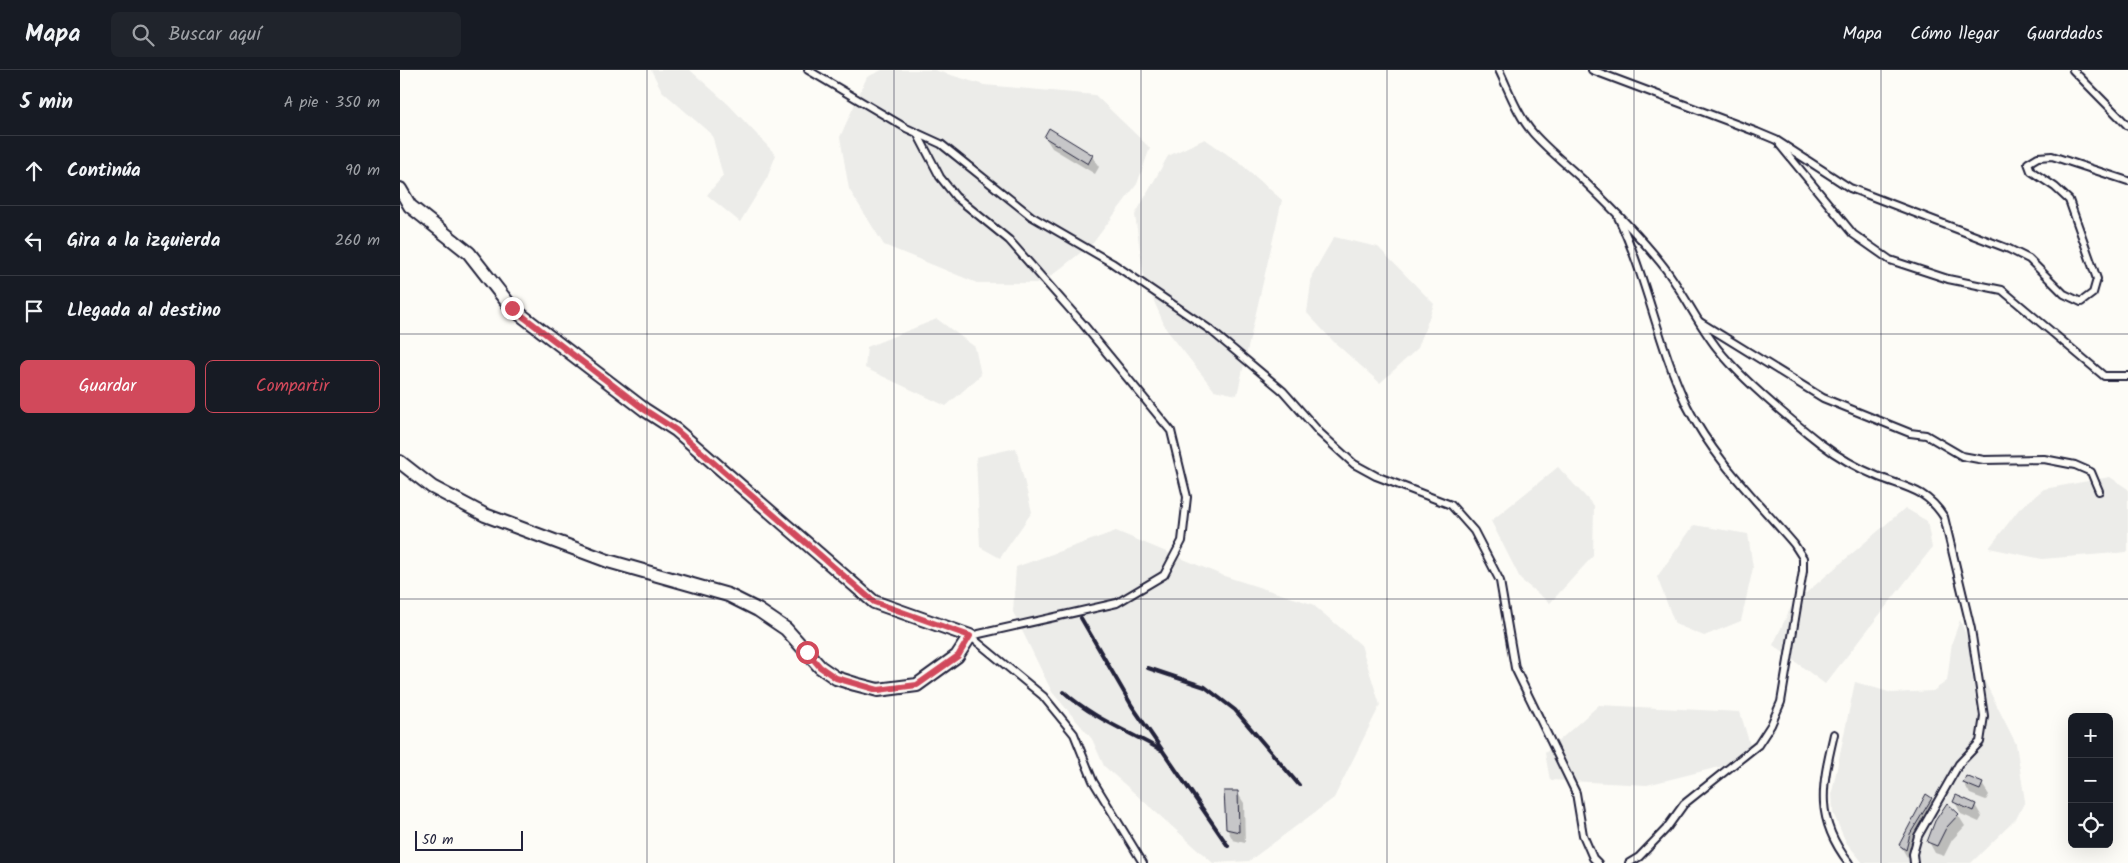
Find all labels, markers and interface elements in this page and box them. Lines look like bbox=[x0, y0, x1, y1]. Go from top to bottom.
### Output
search box bbox=[111, 12, 461, 57]
text: Mapa bbox=[25, 15, 81, 54]
text: Buscar aquí bbox=[169, 20, 261, 50]
text: Mapa bbox=[1843, 20, 1882, 49]
text: Cómo llegar bbox=[1910, 20, 1999, 49]
text: Guardados bbox=[2027, 20, 2103, 49]
icon: search bbox=[129, 21, 157, 49]
text: 5 min bbox=[20, 86, 73, 119]
text: A pie · 350 m bbox=[284, 90, 380, 115]
text: Continúa bbox=[67, 156, 141, 186]
icon: ahead bbox=[20, 157, 48, 185]
text: 90 m bbox=[345, 158, 380, 183]
text: Gira a la izquierda bbox=[67, 226, 220, 256]
icon: left bbox=[20, 227, 48, 255]
text: 260 m bbox=[335, 228, 380, 253]
text: Llegada al destino bbox=[67, 296, 221, 326]
icon: arrive bbox=[20, 297, 48, 325]
route end bbox=[501, 297, 524, 320]
button: Guardar bbox=[20, 360, 195, 413]
button: Compartir bbox=[205, 360, 380, 413]
route start bbox=[796, 641, 819, 664]
map controls bbox=[2068, 713, 2113, 848]
button: + bbox=[2068, 713, 2113, 758]
button: − bbox=[2068, 758, 2113, 803]
button: locate bbox=[2068, 803, 2113, 848]
scale bar bbox=[415, 828, 522, 851]
text: 50 m bbox=[422, 829, 453, 851]

